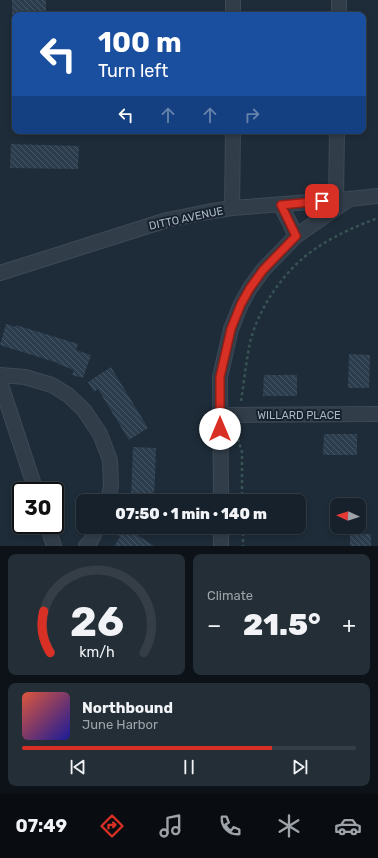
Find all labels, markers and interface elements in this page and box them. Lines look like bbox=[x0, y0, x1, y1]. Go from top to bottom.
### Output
text: 100 m bbox=[98, 26, 182, 59]
icon: left bbox=[32, 28, 84, 80]
text: Turn left bbox=[98, 60, 168, 82]
icon: left bbox=[115, 104, 137, 126]
icon: ahead bbox=[157, 104, 179, 126]
icon: ahead bbox=[199, 104, 221, 126]
icon: right bbox=[241, 104, 263, 126]
pin bbox=[305, 184, 339, 218]
icon: arrive bbox=[311, 190, 333, 212]
street label: DITTO AVENUE bbox=[148, 204, 225, 233]
position arrow bbox=[199, 408, 241, 450]
street label: WILLARD PLACE bbox=[257, 409, 341, 422]
speed limit sign: 30 bbox=[12, 482, 64, 534]
north arrow bbox=[330, 498, 366, 534]
map controls bbox=[330, 498, 366, 534]
text: 07:50 · 1 min · 140 m bbox=[115, 505, 267, 523]
text: Climate bbox=[207, 588, 253, 603]
text: 26 bbox=[69, 596, 124, 645]
text: 21.5° bbox=[243, 607, 321, 643]
text: − bbox=[207, 612, 221, 639]
text: + bbox=[342, 612, 356, 639]
text: km/h bbox=[79, 643, 114, 660]
text: Northbound bbox=[82, 699, 173, 717]
text: June Harbor bbox=[82, 717, 158, 732]
icon: previous bbox=[67, 756, 89, 778]
icon: pause bbox=[178, 756, 200, 778]
icon: next bbox=[289, 756, 311, 778]
icon: directions bbox=[98, 812, 126, 840]
icon: music bbox=[157, 812, 185, 840]
icon: phone bbox=[216, 812, 244, 840]
icon: climate bbox=[275, 812, 303, 840]
icon: car bbox=[334, 812, 362, 840]
text: 07:49 bbox=[16, 815, 67, 837]

